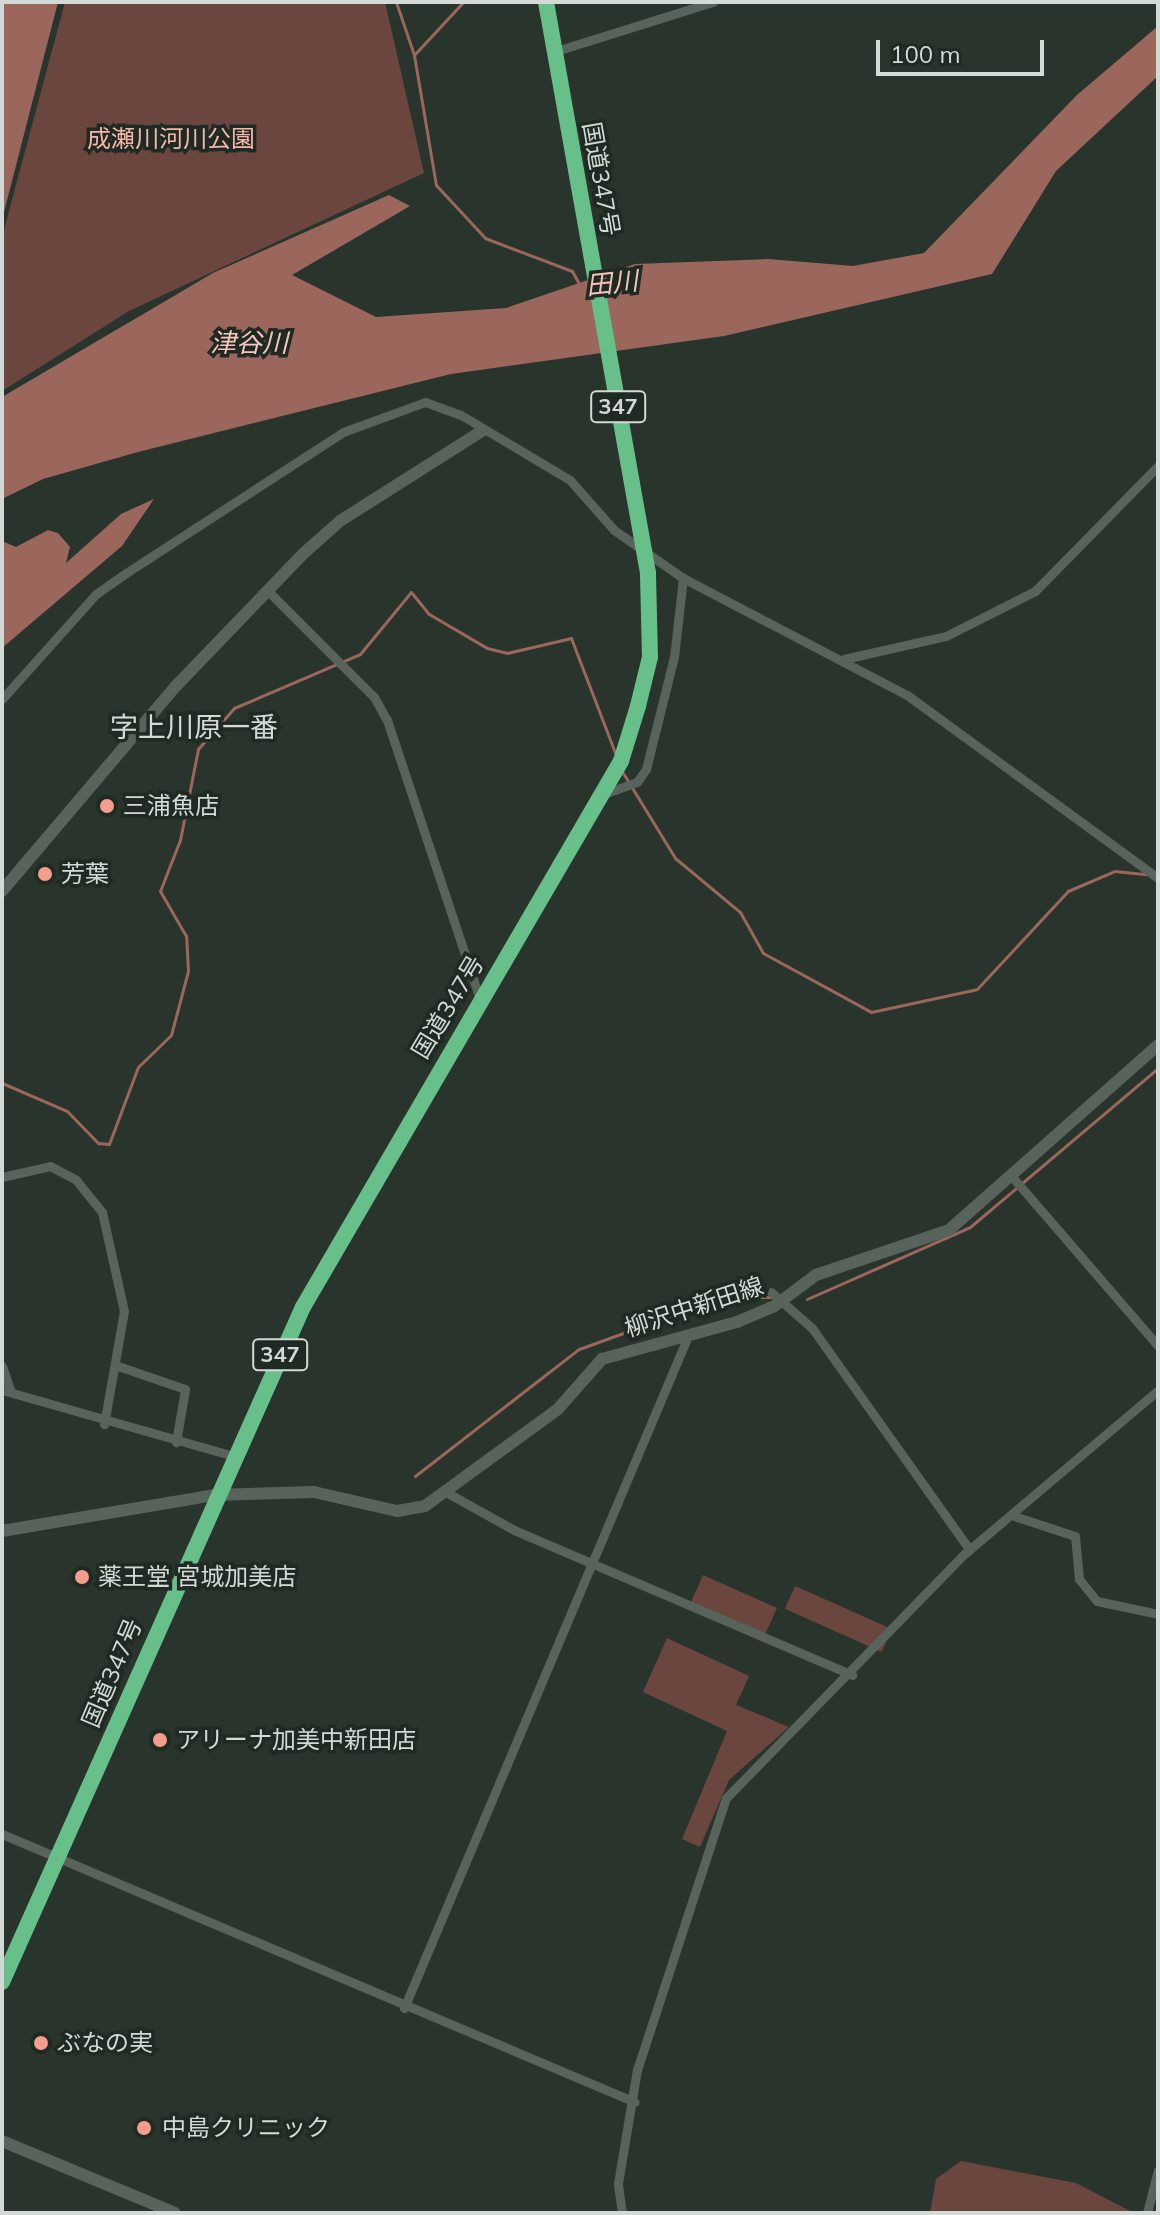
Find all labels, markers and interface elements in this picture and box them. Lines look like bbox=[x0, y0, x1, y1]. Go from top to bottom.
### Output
scale bar bbox=[880, 24, 1048, 74]
text: 100 m bbox=[890, 39, 961, 69]
street label: 国道347号 bbox=[577, 120, 625, 238]
park label: 成瀬川河川公園 bbox=[87, 125, 255, 153]
water label: 田川 bbox=[585, 265, 639, 301]
water label: 津谷川 bbox=[210, 327, 288, 359]
road number: 347 bbox=[590, 389, 646, 425]
district label: 字上川原一番 bbox=[110, 710, 278, 744]
place label: 三浦魚店 bbox=[123, 792, 219, 820]
marker: 三浦魚店 bbox=[98, 797, 116, 815]
place label: 芳葉 bbox=[61, 860, 109, 888]
marker: 芳葉 bbox=[36, 865, 54, 883]
street label: 国道347号 bbox=[406, 950, 490, 1064]
street label: 柳沢中新田線 bbox=[621, 1271, 767, 1343]
road number: 347 bbox=[252, 1337, 308, 1373]
place label: 薬王堂 宮城加美店 bbox=[98, 1563, 296, 1591]
marker: 薬王堂 宮城加美店 bbox=[73, 1568, 91, 1586]
street label: 国道347号 bbox=[76, 1614, 148, 1732]
place label: アリーナ加美中新田店 bbox=[176, 1726, 416, 1754]
marker: アリーナ加美中新田店 bbox=[151, 1731, 169, 1749]
place label: ぶなの実 bbox=[57, 2029, 153, 2057]
marker: ぶなの実 bbox=[32, 2034, 50, 2052]
place label: 中島クリニック bbox=[162, 2114, 330, 2142]
marker: 中島クリニック bbox=[133, 2117, 155, 2139]

